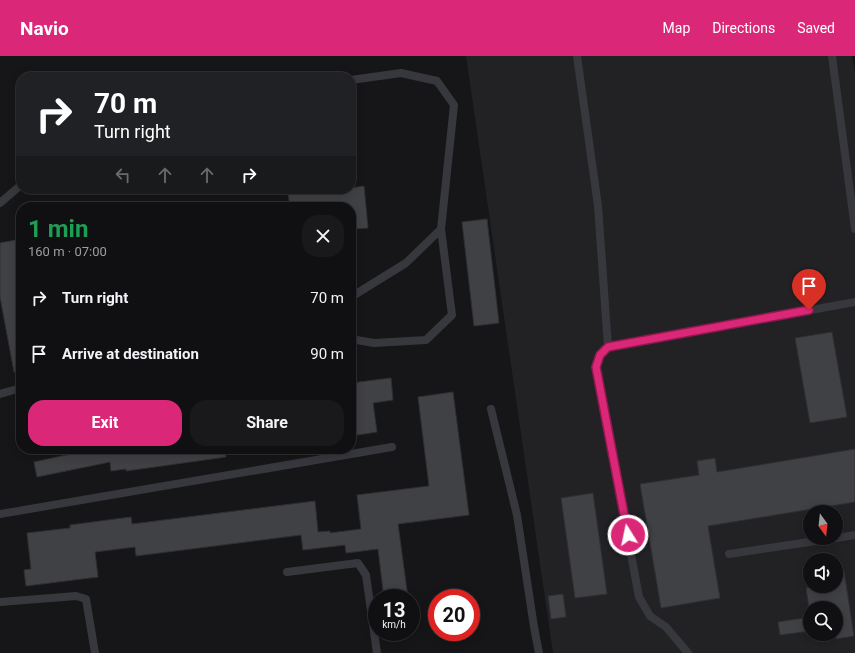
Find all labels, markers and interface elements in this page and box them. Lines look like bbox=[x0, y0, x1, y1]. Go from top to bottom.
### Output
text: Navio bbox=[20, 17, 69, 40]
text: Map bbox=[663, 20, 690, 36]
text: Directions bbox=[712, 20, 775, 36]
text: Saved bbox=[797, 20, 835, 36]
text: 70 m bbox=[94, 87, 157, 120]
icon: right bbox=[28, 88, 80, 140]
text: Turn right bbox=[94, 121, 171, 142]
icon: left bbox=[112, 164, 134, 186]
icon: ahead bbox=[154, 164, 176, 186]
icon: ahead bbox=[196, 164, 218, 186]
icon: right bbox=[238, 164, 260, 186]
text: 1 min bbox=[28, 215, 88, 243]
button: close bbox=[302, 215, 344, 257]
text: 160 m · 07:00 bbox=[28, 244, 107, 259]
pin bbox=[792, 269, 826, 310]
icon: arrive bbox=[798, 275, 820, 297]
icon: right bbox=[28, 287, 50, 309]
text: Turn right bbox=[62, 289, 128, 307]
text: 70 m bbox=[310, 289, 344, 307]
icon: arrive bbox=[28, 343, 50, 365]
text: Arrive at destination bbox=[62, 345, 199, 363]
text: 90 m bbox=[310, 345, 344, 363]
button: Exit bbox=[28, 400, 182, 446]
button: Share bbox=[190, 400, 344, 446]
north arrow bbox=[803, 505, 843, 545]
map controls bbox=[803, 505, 843, 641]
position arrow bbox=[607, 514, 649, 556]
button: sound bbox=[803, 553, 843, 593]
speed limit sign: 20 bbox=[428, 589, 480, 641]
text: 13 bbox=[383, 598, 405, 622]
button: search bbox=[803, 601, 843, 641]
text: km/h bbox=[382, 619, 406, 630]

